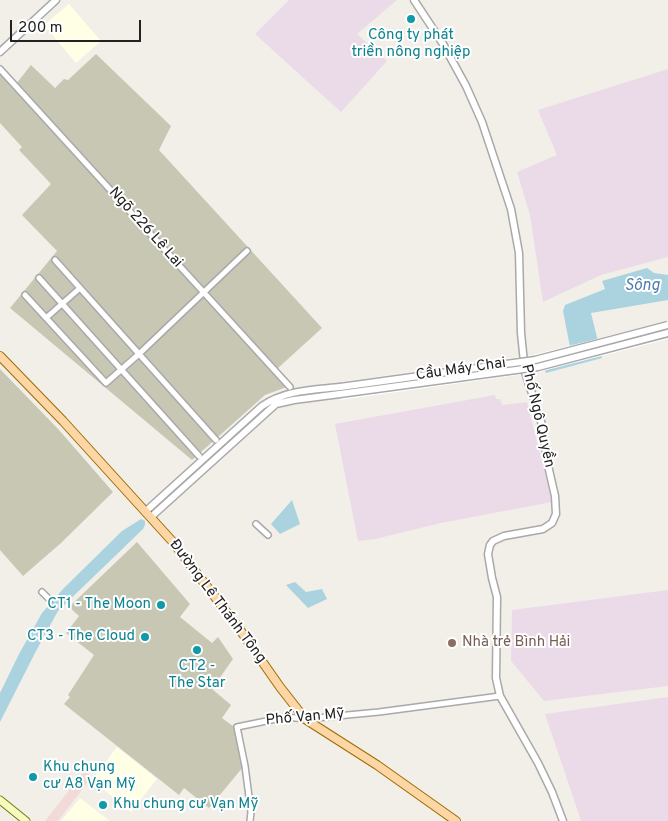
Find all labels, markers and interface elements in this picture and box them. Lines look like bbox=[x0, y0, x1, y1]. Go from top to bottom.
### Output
scale bar bbox=[12, 10, 144, 42]
marker: Công ty phát triền nông nghiệp bbox=[405, 13, 417, 25]
text: 200 m bbox=[18, 19, 63, 38]
place label: Công ty phát triền nông nghiệp bbox=[352, 27, 470, 62]
street label: Ngõ 226 Lê Lai bbox=[104, 184, 186, 272]
water label: Sông bbox=[624, 277, 660, 297]
street label: Cầu Máy Chai bbox=[415, 355, 507, 385]
street label: Phố Ngô Quyền bbox=[516, 363, 558, 469]
street label: Đường Lê Thánh Tông bbox=[165, 537, 269, 667]
place label: CT1 - The Moon bbox=[47, 596, 151, 614]
marker: CT1 - The Moon bbox=[155, 599, 167, 611]
place label: CT3 - The Cloud bbox=[27, 628, 135, 646]
marker: CT3 - The Cloud bbox=[139, 631, 151, 643]
place label: Nhà trẻ Bình Hải bbox=[462, 634, 570, 652]
marker: Nhà trẻ Bình Hải bbox=[446, 637, 458, 649]
marker: CT2 - The Star bbox=[191, 644, 203, 656]
place label: CT2 - The Star bbox=[168, 658, 226, 693]
street label: Phố Vạn Mỹ bbox=[265, 706, 345, 730]
place label: Khu chung cư A8 Vạn Mỹ bbox=[43, 759, 136, 794]
marker: Khu chung cư A8 Vạn Mỹ bbox=[27, 771, 39, 783]
place label: Khu chung cư Vạn Mỹ bbox=[113, 796, 258, 814]
marker: Khu chung cư Vạn Mỹ bbox=[97, 799, 109, 811]

